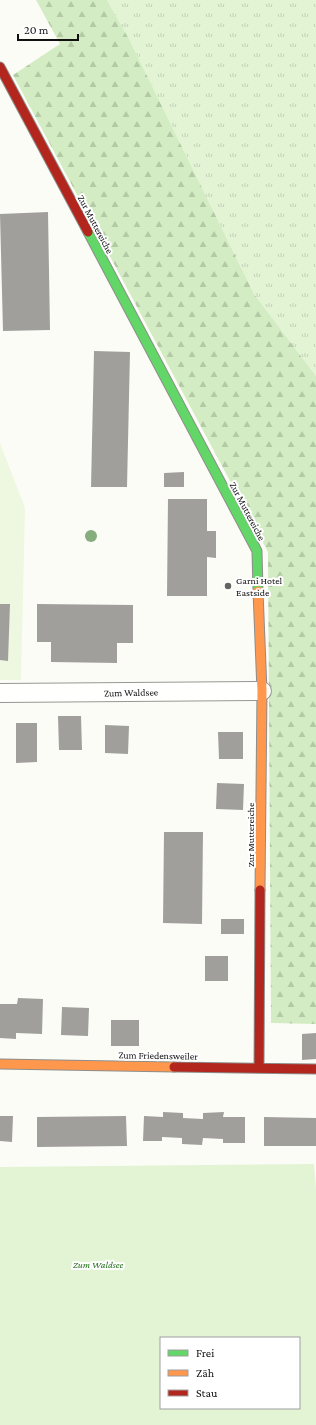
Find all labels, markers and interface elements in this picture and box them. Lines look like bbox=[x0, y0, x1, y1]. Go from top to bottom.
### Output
scale bar bbox=[18, 16, 78, 42]
text: 20 m bbox=[24, 23, 49, 37]
street label: Zur Muttereiche bbox=[76, 193, 116, 256]
street label: Zur Muttereiche bbox=[228, 480, 268, 543]
place label: Garni Hotel Eastside bbox=[236, 575, 283, 598]
marker: Garni Hotel Eastside bbox=[223, 581, 233, 591]
street label: Zum Waldsee bbox=[104, 687, 159, 698]
street label: Zur Muttereiche bbox=[245, 802, 256, 867]
street label: Zum Friedensweiler bbox=[118, 1049, 198, 1062]
park label: Zum Waldsee bbox=[73, 1259, 124, 1270]
legend bbox=[160, 1337, 300, 1409]
text: Frei bbox=[196, 1346, 214, 1360]
text: Zäh bbox=[196, 1366, 215, 1380]
text: Stau bbox=[196, 1386, 218, 1400]

